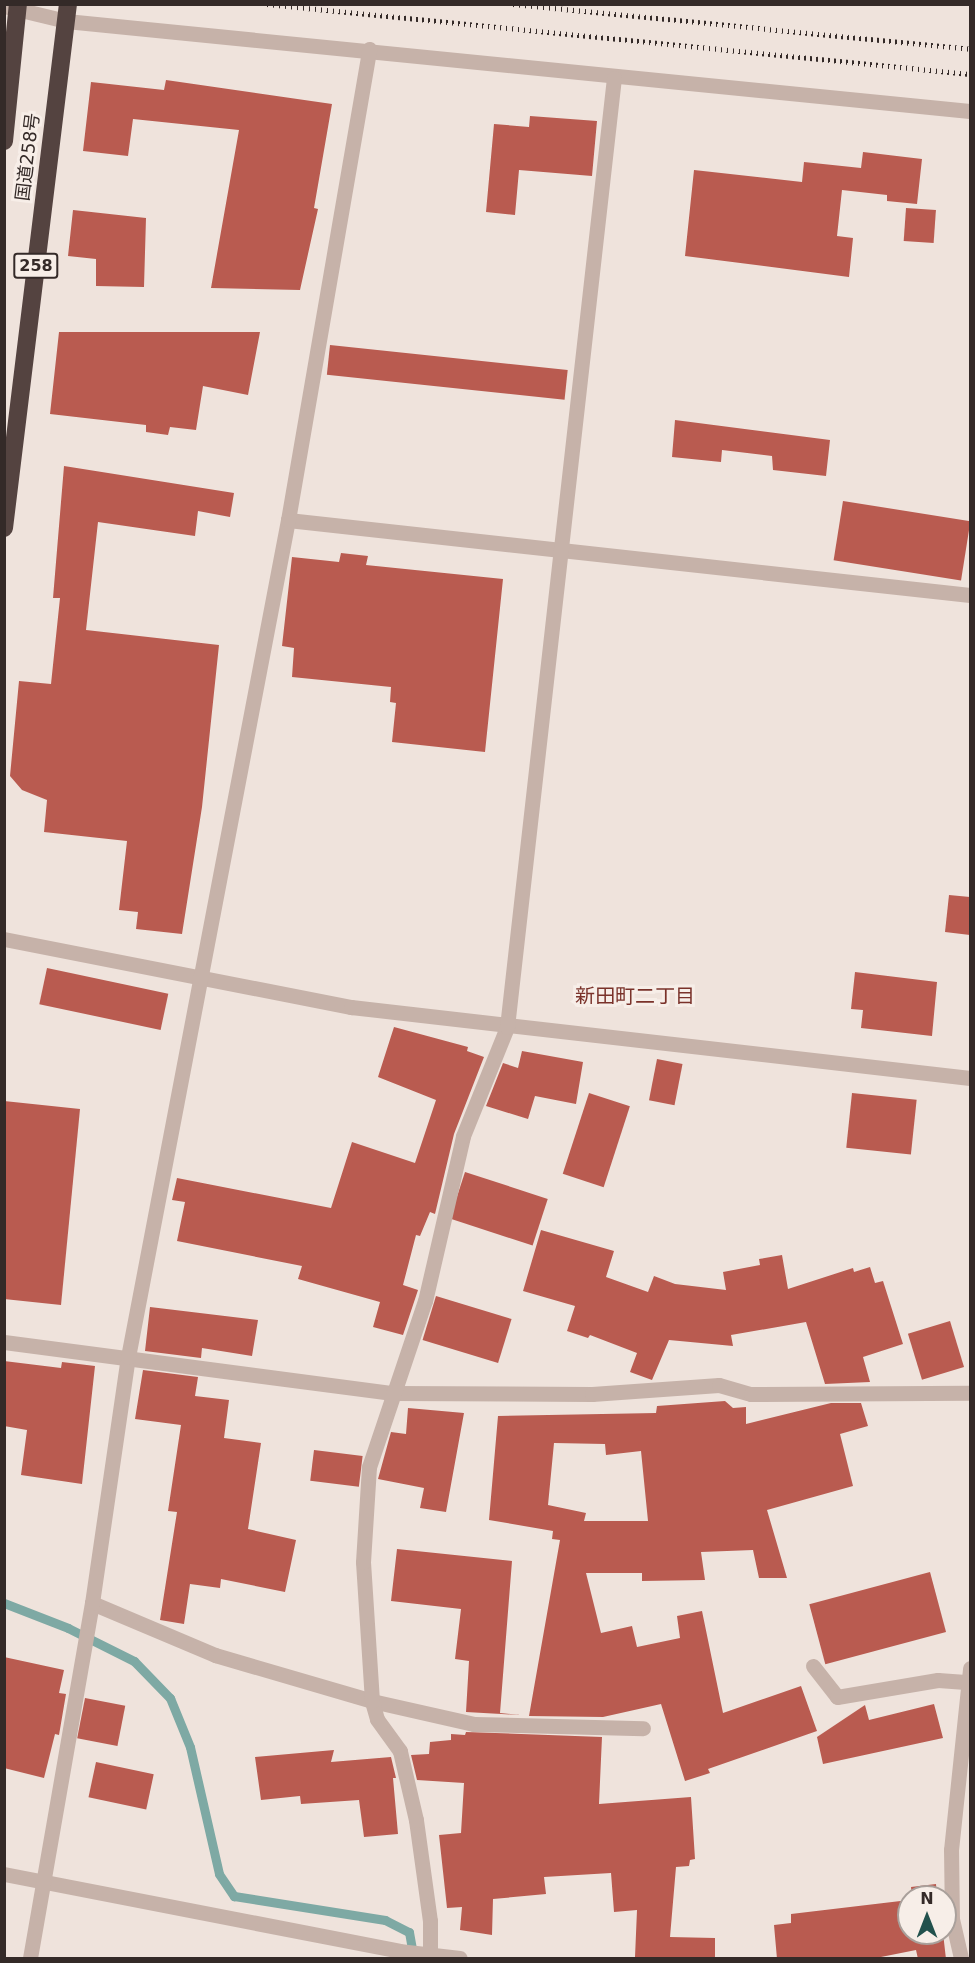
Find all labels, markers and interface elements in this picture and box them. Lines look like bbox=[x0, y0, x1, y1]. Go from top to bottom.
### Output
street label: 国道258号 bbox=[12, 112, 44, 202]
road number: 258 bbox=[12, 253, 60, 279]
district label: 新田町二丁目 bbox=[575, 984, 695, 1008]
north arrow bbox=[897, 1885, 957, 1945]
text: N bbox=[920, 1889, 934, 1908]

